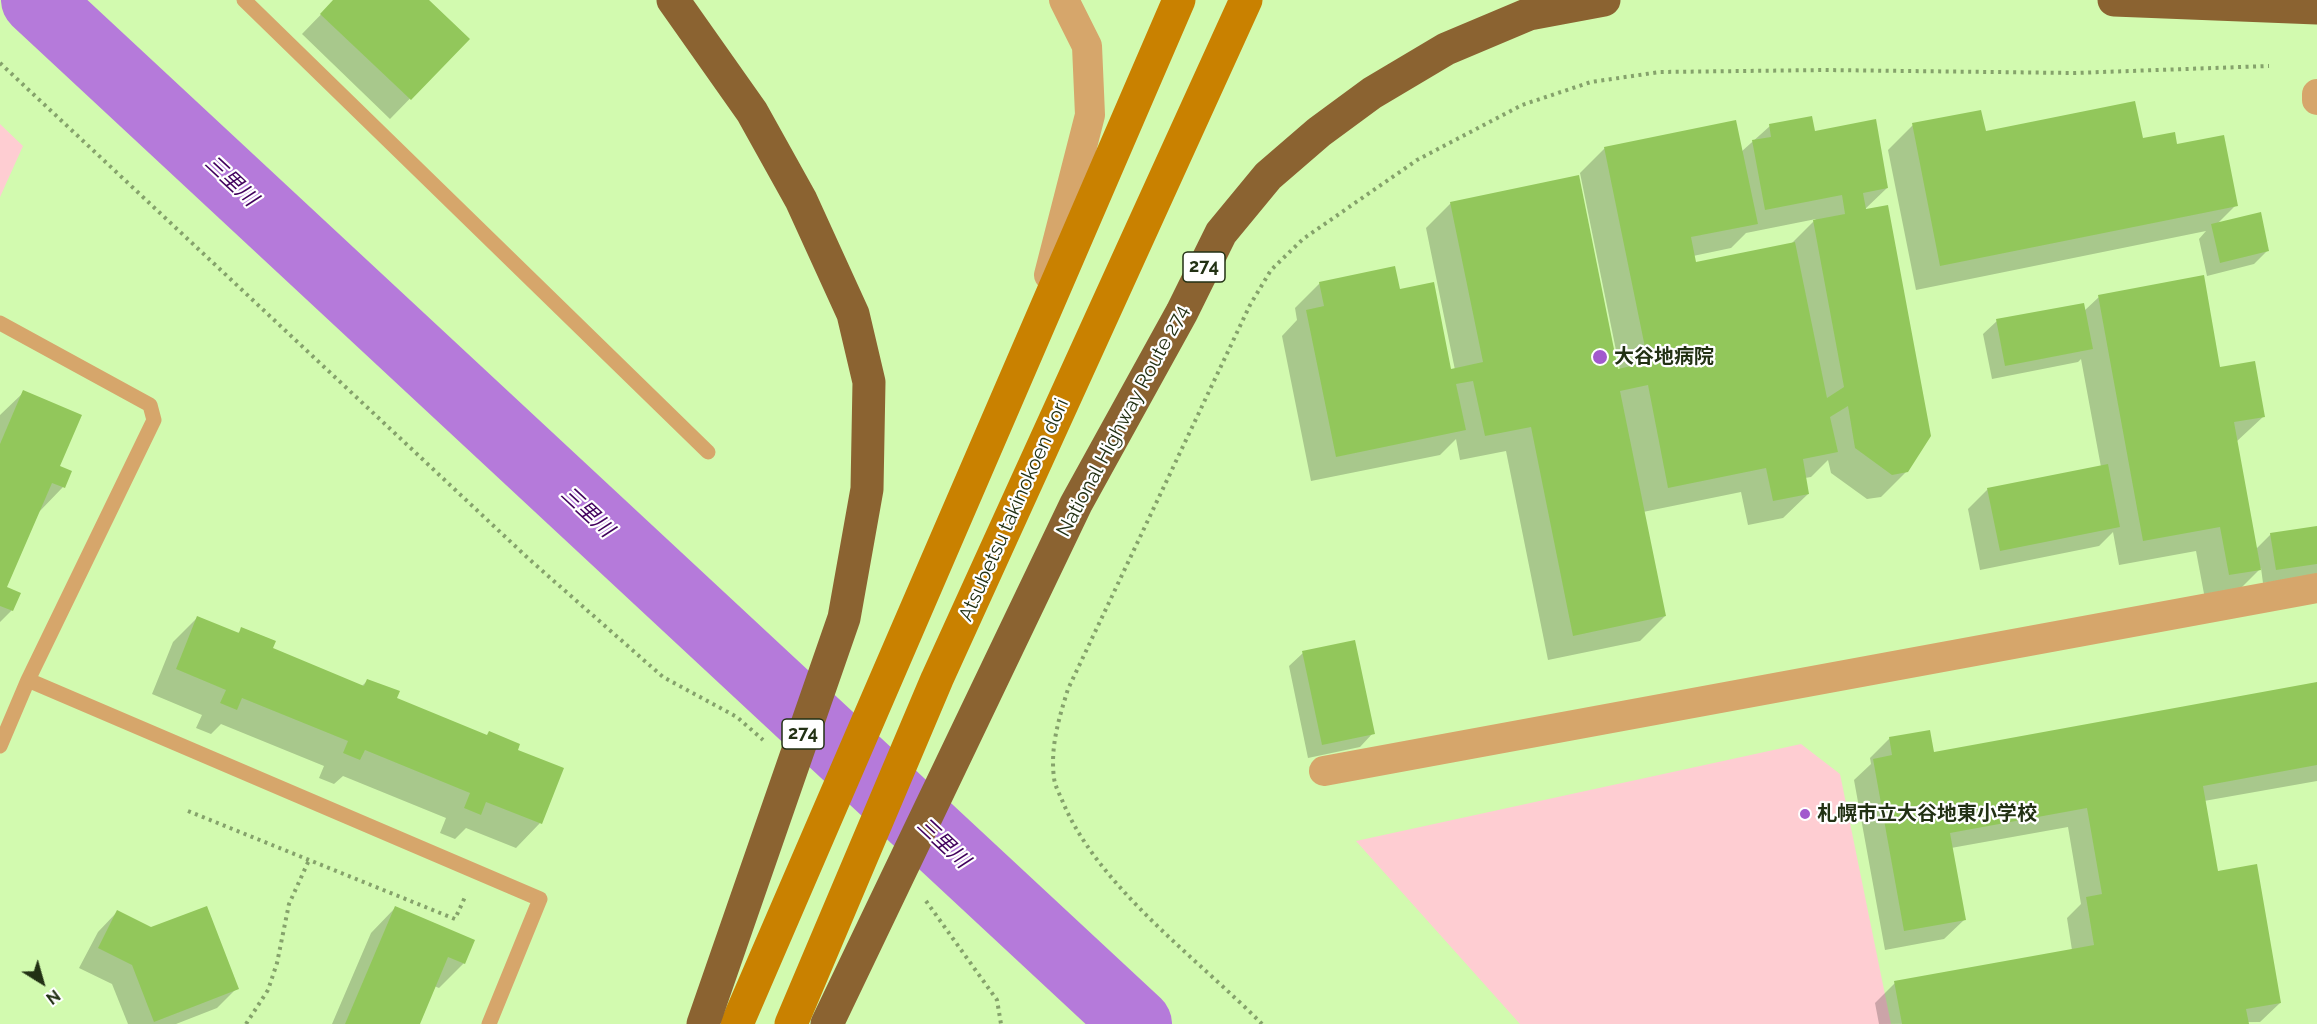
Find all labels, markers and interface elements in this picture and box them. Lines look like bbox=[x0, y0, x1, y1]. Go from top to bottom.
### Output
water label: 三里川 bbox=[199, 150, 263, 212]
road number: 274 bbox=[1183, 252, 1225, 282]
street label: National Highway Route 274 bbox=[1052, 301, 1194, 541]
place label: 大谷地病院 bbox=[1614, 345, 1714, 369]
marker: 大谷地病院 bbox=[1591, 348, 1609, 366]
street label: Atsubetsu takinokoen dori bbox=[954, 395, 1074, 625]
water label: 三里川 bbox=[555, 481, 619, 543]
road number: 274 bbox=[782, 719, 824, 749]
place label: 札幌市立大谷地東小学校 bbox=[1817, 802, 2037, 826]
marker: 札幌市立大谷地東小学校 bbox=[1798, 807, 1812, 821]
water label: 三里川 bbox=[911, 812, 975, 874]
north arrow bbox=[12, 952, 72, 1012]
text: N bbox=[43, 986, 64, 1008]

